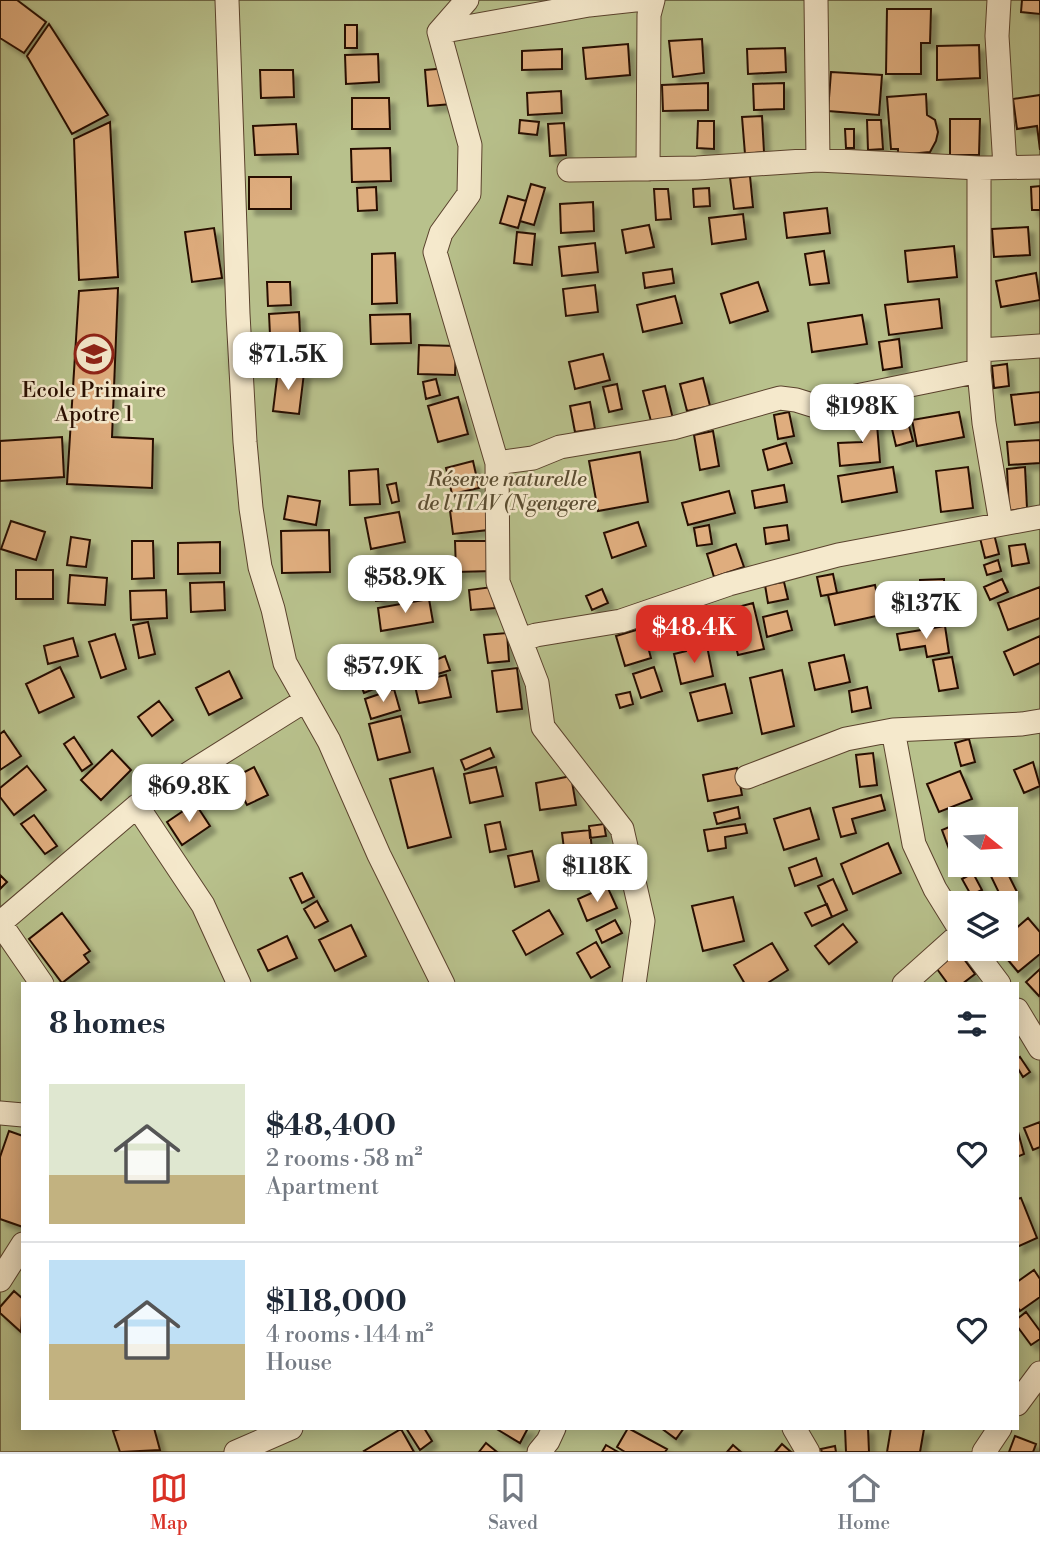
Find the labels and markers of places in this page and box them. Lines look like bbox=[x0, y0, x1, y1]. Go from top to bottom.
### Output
pin: $71.5K bbox=[231, 332, 345, 392]
school or university icon: Ecole Primaire Apotre 1 bbox=[73, 333, 115, 375]
place label: Ecole Primaire Apotre 1 bbox=[22, 378, 166, 428]
pin: $198K bbox=[813, 384, 911, 444]
pin: $58.9K bbox=[348, 556, 462, 615]
pin: $137K bbox=[877, 582, 975, 641]
pin: $48.4K bbox=[637, 606, 751, 665]
pin: $57.9K bbox=[326, 644, 440, 704]
pin: $69.8K bbox=[132, 764, 246, 824]
pin: $118K bbox=[548, 844, 646, 904]

